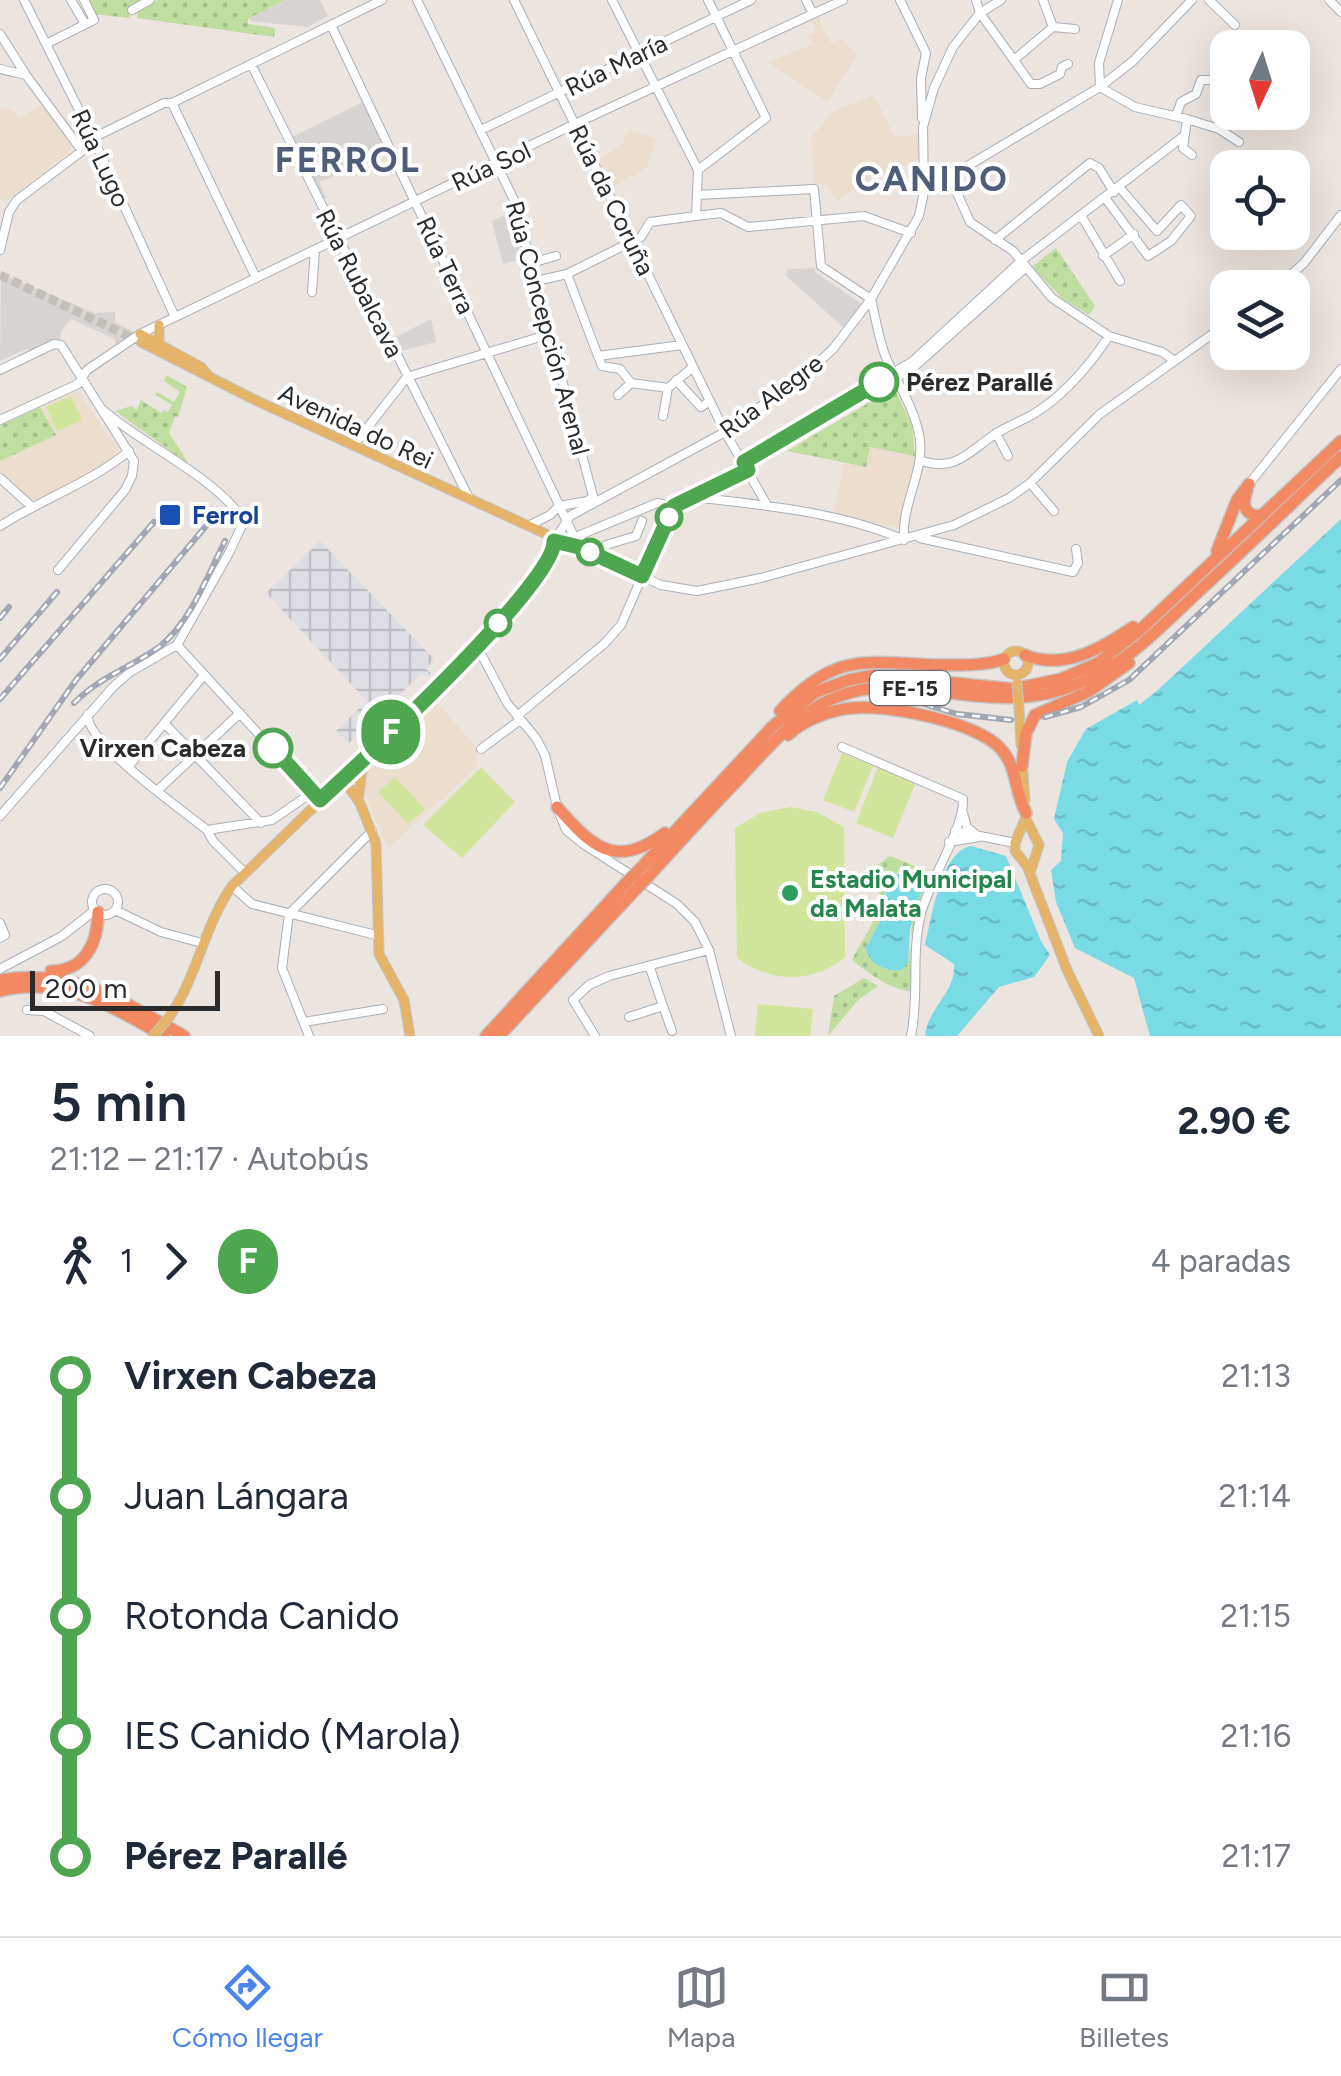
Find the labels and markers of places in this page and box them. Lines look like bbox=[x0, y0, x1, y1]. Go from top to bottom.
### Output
marker: Pérez Parallé bbox=[860, 363, 898, 401]
place label: Pérez Parallé bbox=[906, 367, 1053, 397]
place label: Ferrol bbox=[192, 500, 259, 530]
marker: Ferrol bbox=[157, 502, 183, 528]
unlabelled marker bbox=[656, 504, 682, 530]
unlabelled marker bbox=[577, 539, 603, 565]
unlabelled marker bbox=[485, 610, 511, 636]
marker: Virxen Cabeza bbox=[254, 729, 292, 767]
place label: Virxen Cabeza bbox=[80, 733, 246, 763]
place label: Estadio Municipal da Malata bbox=[810, 864, 1013, 923]
marker: Estadio Municipal da Malata bbox=[779, 882, 801, 904]

